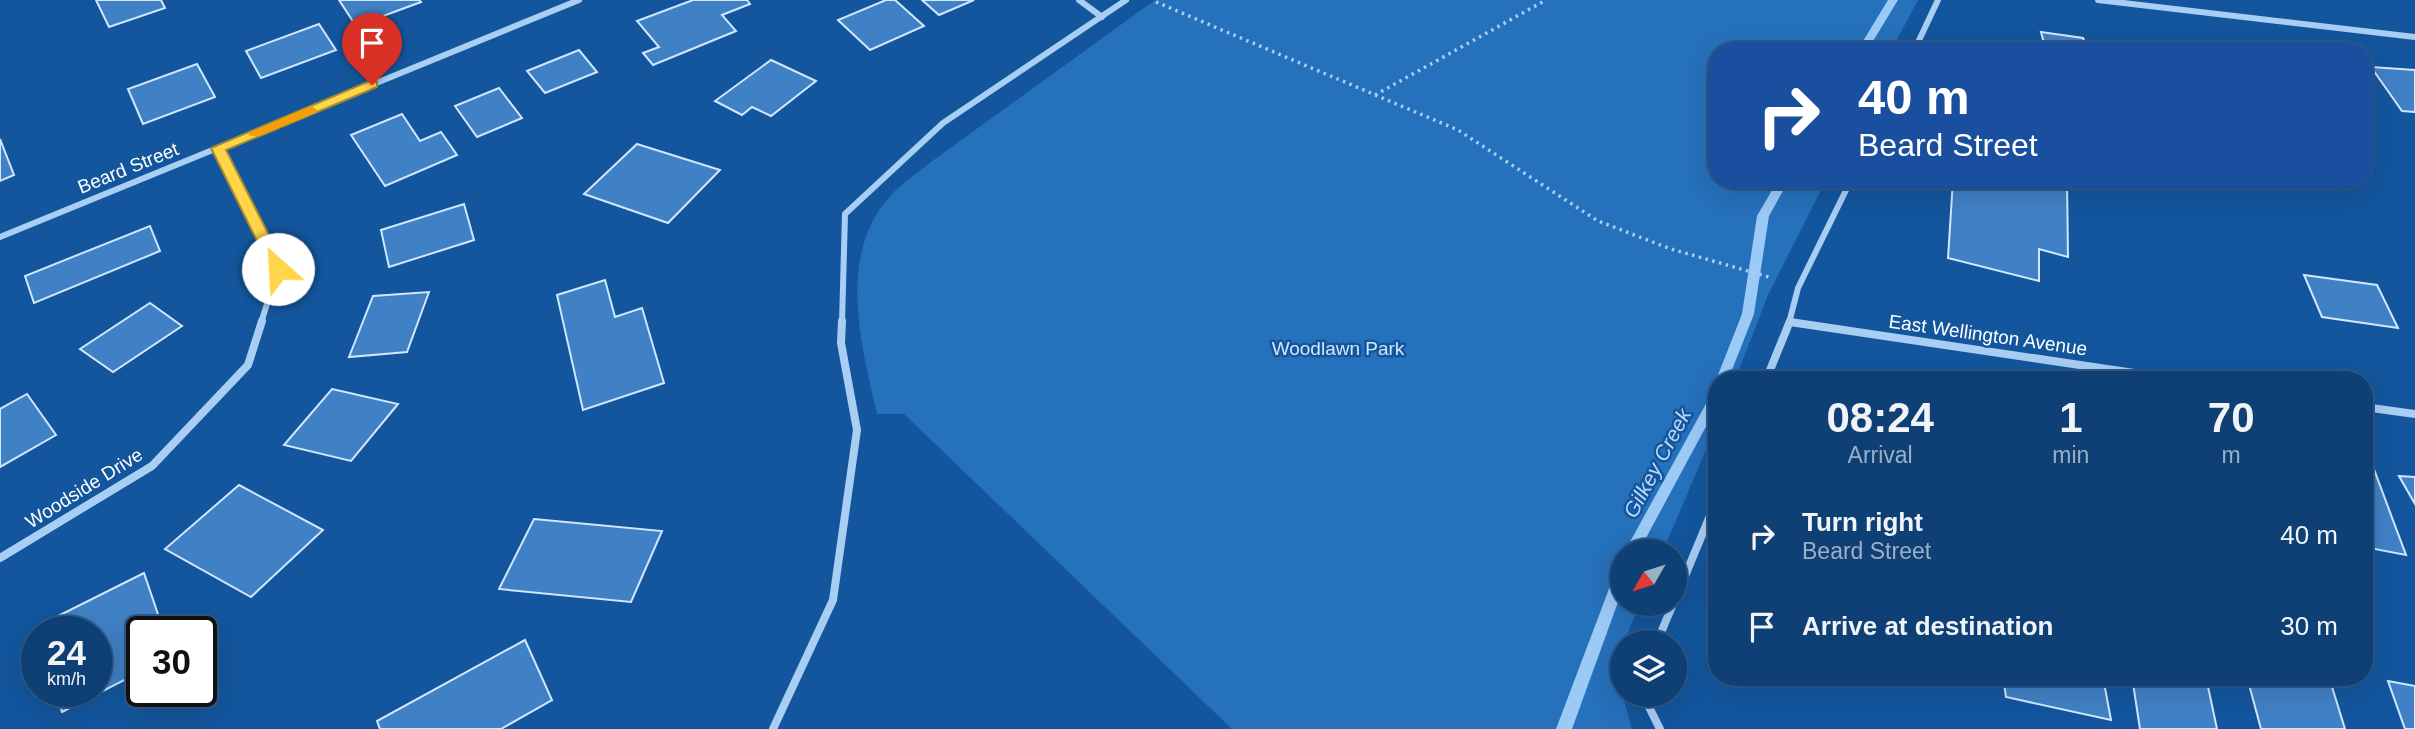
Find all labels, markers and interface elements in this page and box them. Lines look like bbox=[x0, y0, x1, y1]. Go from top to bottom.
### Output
pin bbox=[342, 13, 402, 85]
icon: arrive bbox=[353, 24, 391, 62]
icon: right bbox=[1743, 70, 1834, 161]
text: 40 m bbox=[1858, 70, 1970, 124]
text: Beard Street bbox=[1858, 127, 2038, 163]
street label: Beard Street bbox=[75, 138, 182, 198]
position arrow bbox=[241, 232, 315, 306]
street label: East Wellington Avenue bbox=[1888, 311, 2088, 359]
park label: Woodlawn Park bbox=[1272, 338, 1405, 359]
text: 08:24 bbox=[1826, 394, 1934, 441]
text: 1 bbox=[2059, 394, 2083, 441]
text: 70 bbox=[2208, 394, 2255, 441]
water label: Gilkey Creek bbox=[1619, 403, 1696, 521]
text: Arrival bbox=[1848, 442, 1913, 468]
text: min bbox=[2052, 442, 2089, 468]
text: m bbox=[2222, 442, 2241, 468]
street label: Woodside Drive bbox=[22, 444, 146, 532]
text: Turn right bbox=[1802, 507, 1923, 537]
icon: right bbox=[1743, 517, 1781, 555]
text: 40 m bbox=[2280, 520, 2338, 550]
text: Beard Street bbox=[1802, 538, 1931, 564]
north arrow bbox=[1610, 539, 1687, 616]
map controls bbox=[1610, 539, 1687, 707]
icon: arrive bbox=[1743, 608, 1781, 646]
text: Arrive at destination bbox=[1802, 611, 2053, 641]
text: 30 m bbox=[2280, 611, 2338, 641]
speed limit sign: 30 bbox=[126, 616, 217, 707]
button: layers bbox=[1610, 630, 1687, 707]
text: 24 bbox=[47, 633, 86, 672]
text: km/h bbox=[47, 669, 86, 689]

